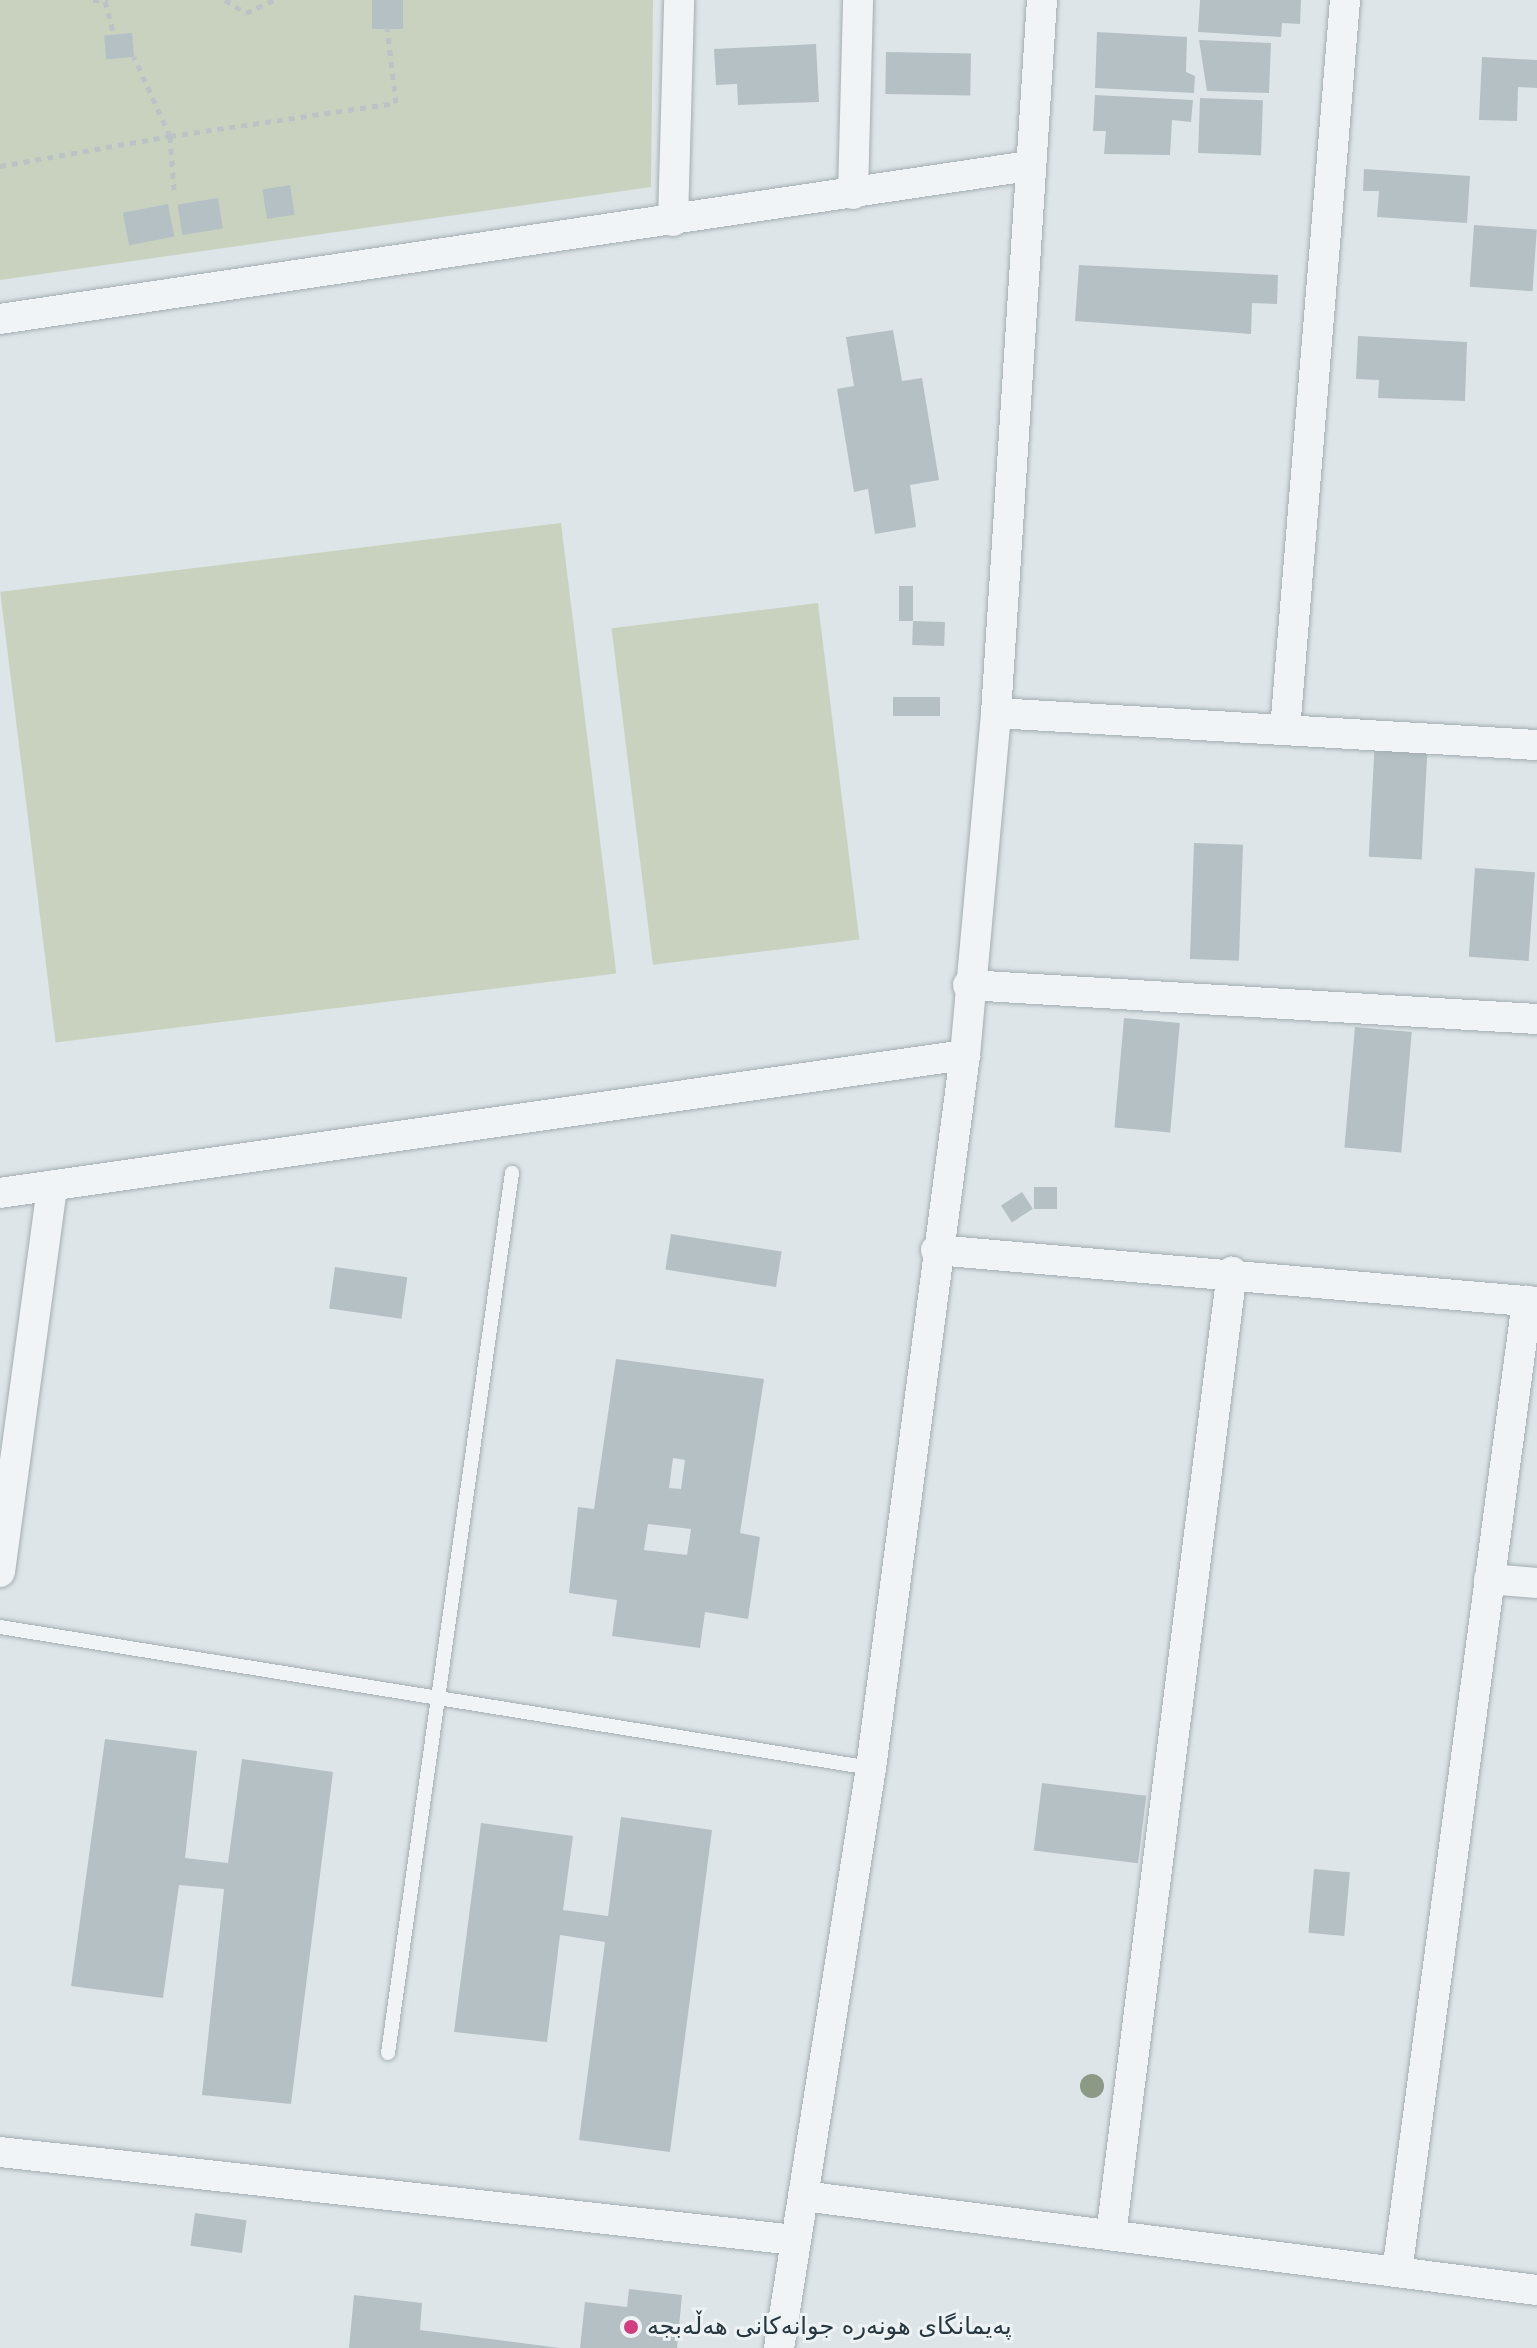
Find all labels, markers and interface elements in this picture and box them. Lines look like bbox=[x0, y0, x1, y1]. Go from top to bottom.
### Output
place label: پەیمانگای هونەرە جوانەکانی هەڵەبجە bbox=[647, 2313, 1012, 2341]
marker: پەیمانگای هونەرە جوانەکانی هەڵەبجە bbox=[622, 2318, 640, 2336]

